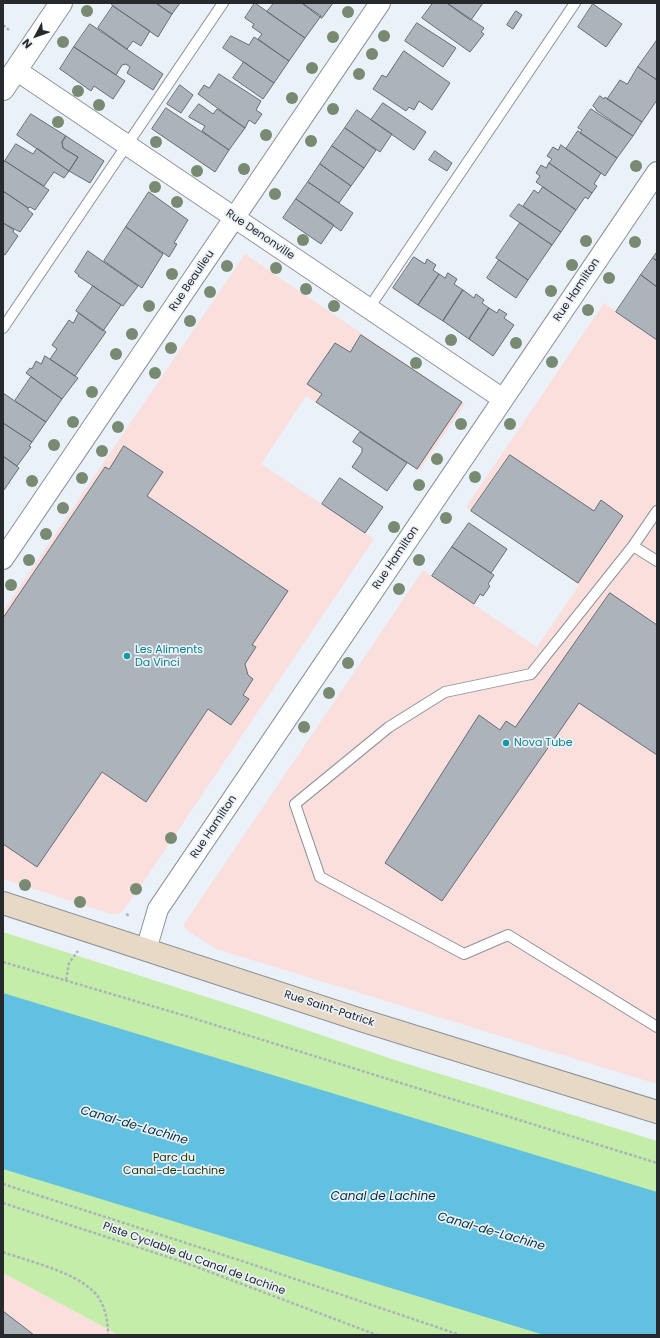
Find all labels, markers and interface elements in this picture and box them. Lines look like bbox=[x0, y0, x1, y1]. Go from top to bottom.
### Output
north arrow bbox=[16, 16, 56, 56]
text: N bbox=[18, 35, 36, 52]
street label: Rue Denonville bbox=[223, 207, 297, 263]
street label: Rue Beaulieu bbox=[167, 248, 217, 314]
street label: Rue Hamilton bbox=[551, 256, 603, 324]
street label: Rue Hamilton bbox=[370, 524, 422, 592]
place label: Les Aliments Da Vinci bbox=[135, 643, 203, 669]
marker: Les Aliments Da Vinci bbox=[122, 651, 132, 661]
place label: Nova Tube bbox=[514, 736, 573, 750]
marker: Nova Tube bbox=[501, 738, 511, 748]
street label: Rue Hamilton bbox=[188, 793, 240, 861]
street label: Rue Saint-Patrick bbox=[282, 988, 376, 1030]
water label: Canal-de-Lachine bbox=[79, 1104, 189, 1148]
park label: Parc du Canal-de-Lachine bbox=[123, 1151, 225, 1177]
water label: Canal de Lachine bbox=[330, 1190, 436, 1204]
water label: Canal-de-Lachine bbox=[436, 1210, 546, 1254]
street label: Piste Cyclable du Canal de Lachine bbox=[101, 1220, 287, 1298]

